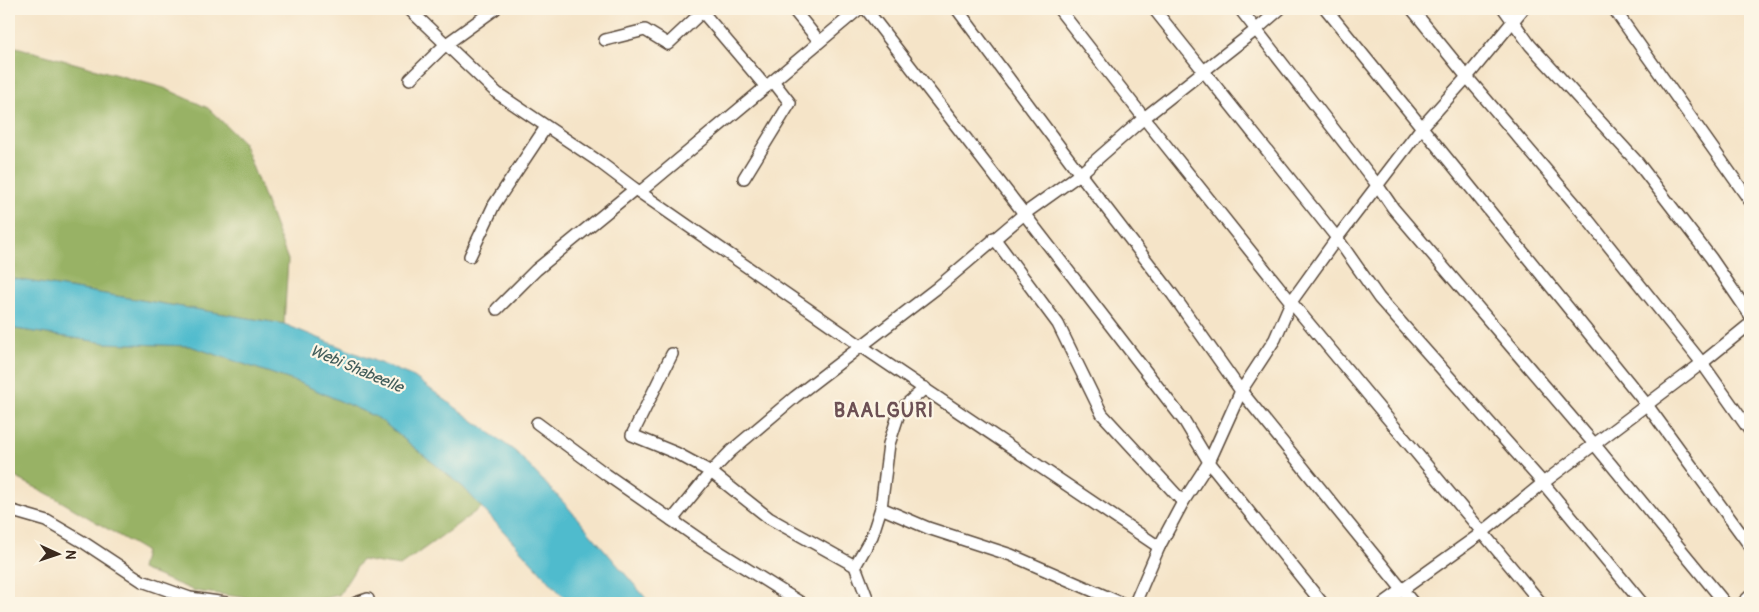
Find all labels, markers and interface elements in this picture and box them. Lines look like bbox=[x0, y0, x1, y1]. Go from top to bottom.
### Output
water label: Webi Shabeelle bbox=[307, 340, 408, 398]
district label: BAALGURI bbox=[834, 398, 934, 423]
north arrow bbox=[32, 530, 82, 580]
text: N bbox=[62, 549, 79, 560]

